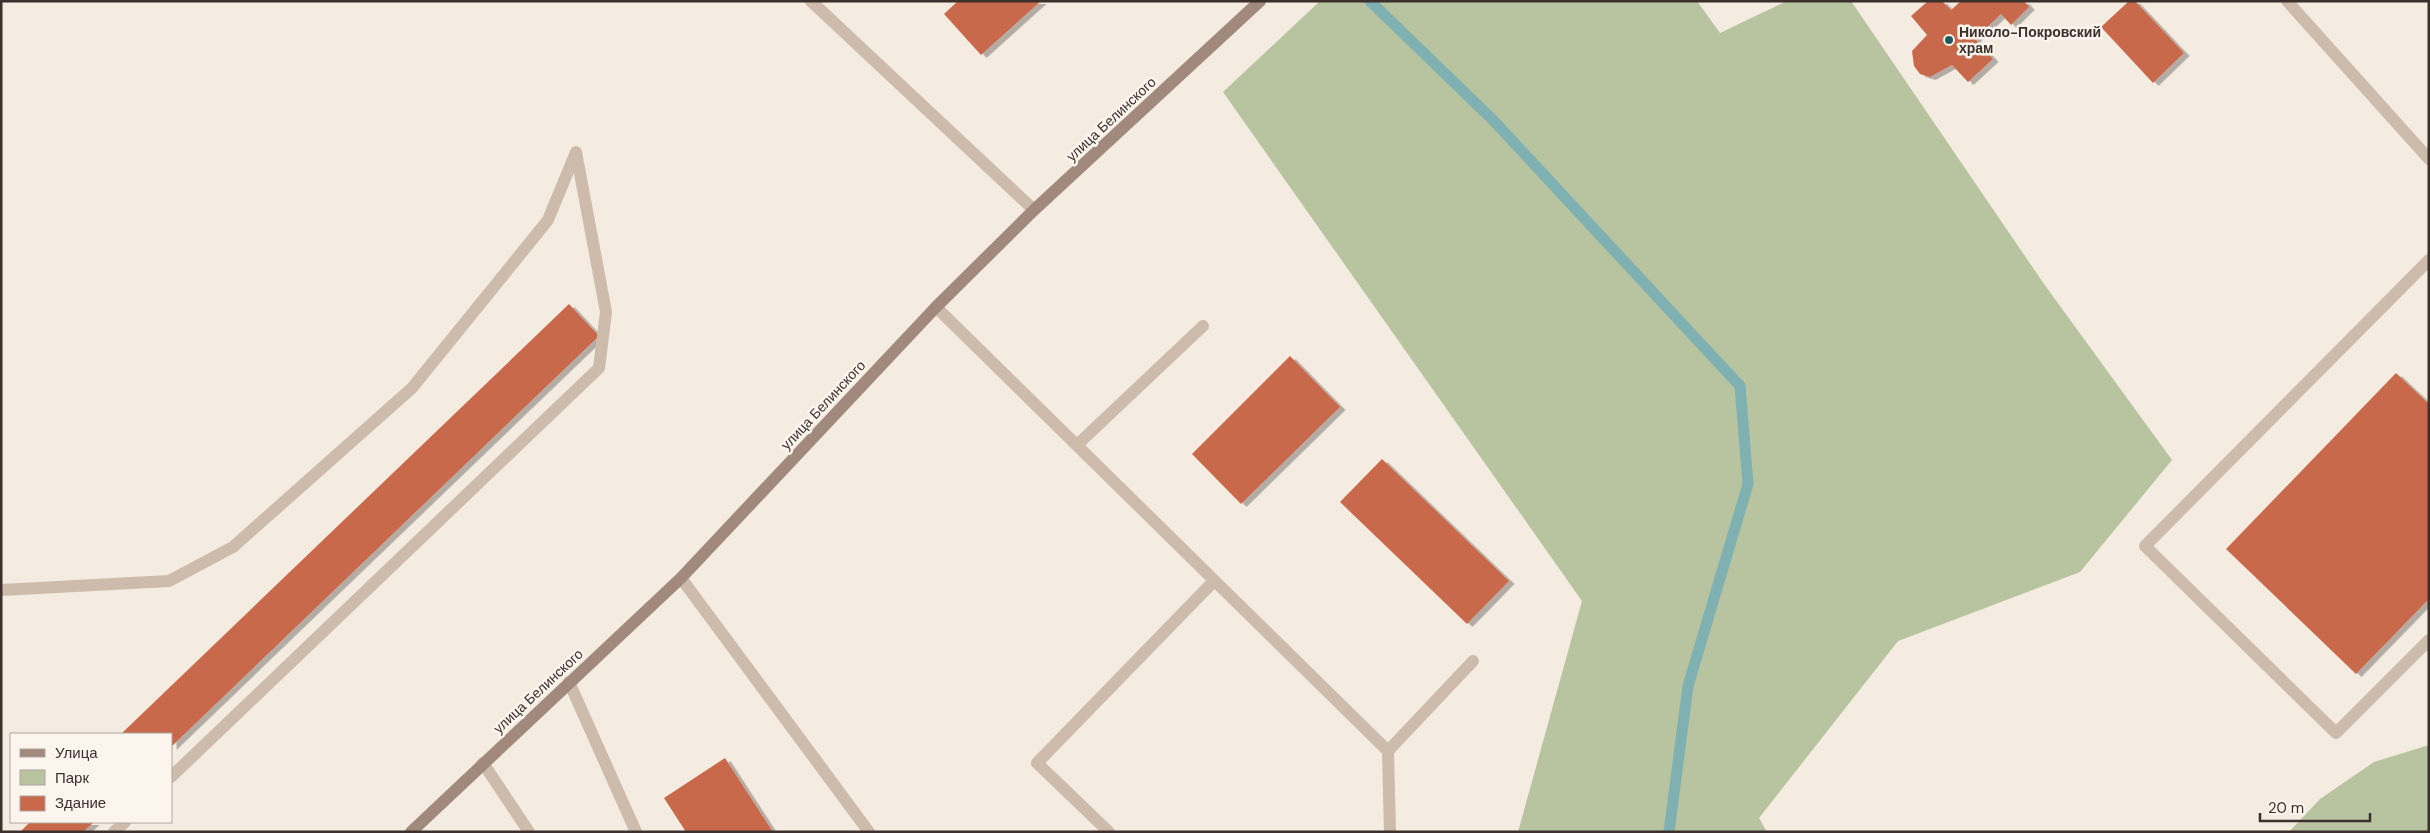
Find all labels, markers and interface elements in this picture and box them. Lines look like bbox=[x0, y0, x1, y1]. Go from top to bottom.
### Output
place label: Николо-Покровский храм bbox=[1959, 23, 2101, 57]
marker: Николо-Покровский храм bbox=[1943, 34, 1955, 46]
street label: улица Белинского bbox=[1062, 73, 1160, 165]
street label: улица Белинского bbox=[777, 356, 869, 454]
street label: улица Белинского bbox=[489, 645, 587, 737]
legend bbox=[10, 733, 172, 823]
text: Улица bbox=[55, 743, 98, 763]
text: Парк bbox=[55, 768, 89, 788]
scale bar bbox=[2260, 790, 2370, 822]
text: Здание bbox=[55, 793, 106, 813]
text: 20 m bbox=[2268, 798, 2304, 818]

